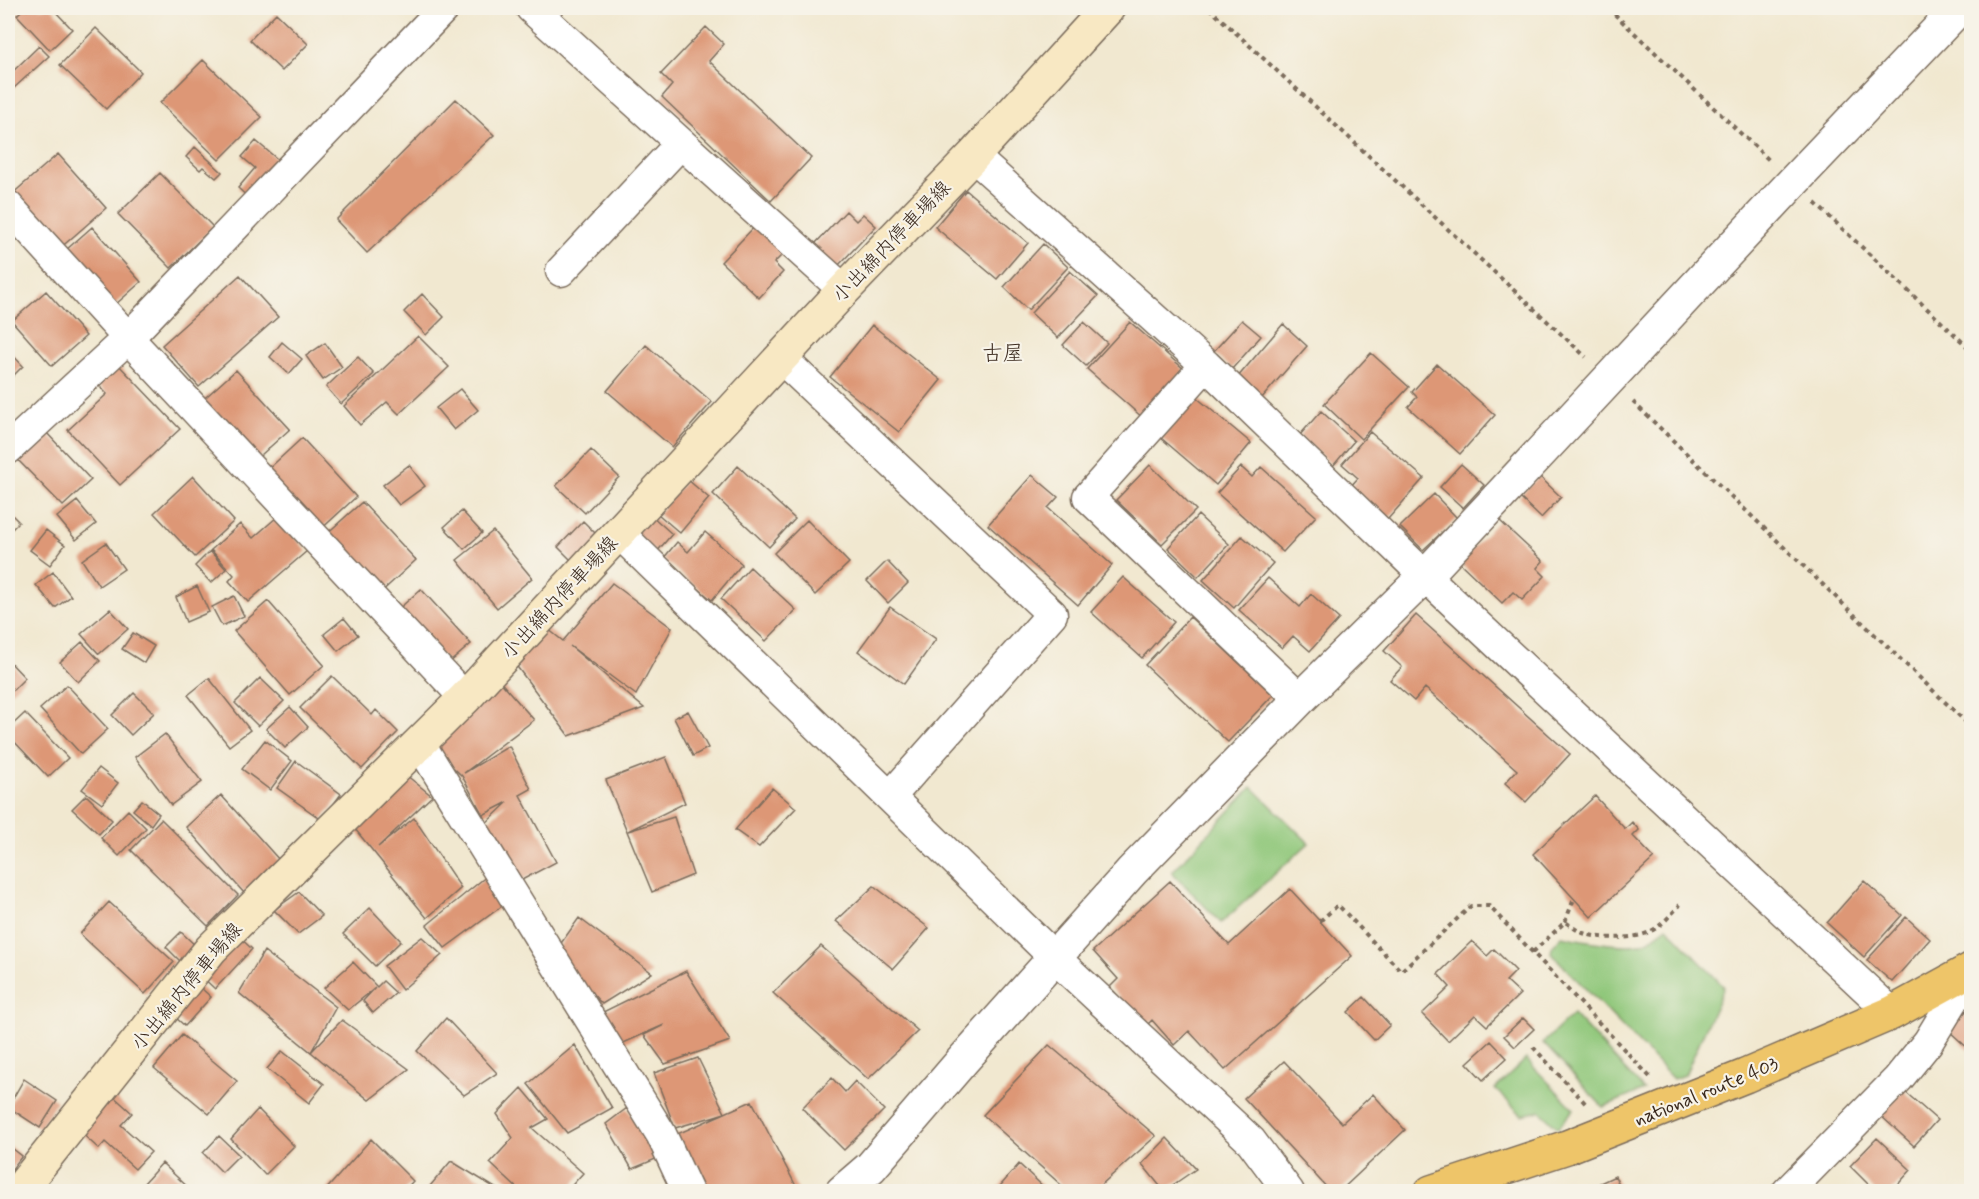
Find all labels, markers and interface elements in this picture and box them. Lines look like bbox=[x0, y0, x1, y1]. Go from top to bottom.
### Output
street label: 小出綿内停車場線 bbox=[827, 175, 957, 309]
district label: 古屋 bbox=[982, 340, 1024, 368]
street label: 小出綿内停車場線 bbox=[496, 530, 625, 666]
street label: 小出綿内停車場線 bbox=[125, 917, 249, 1057]
street label: national route 403 bbox=[1630, 1051, 1783, 1134]

